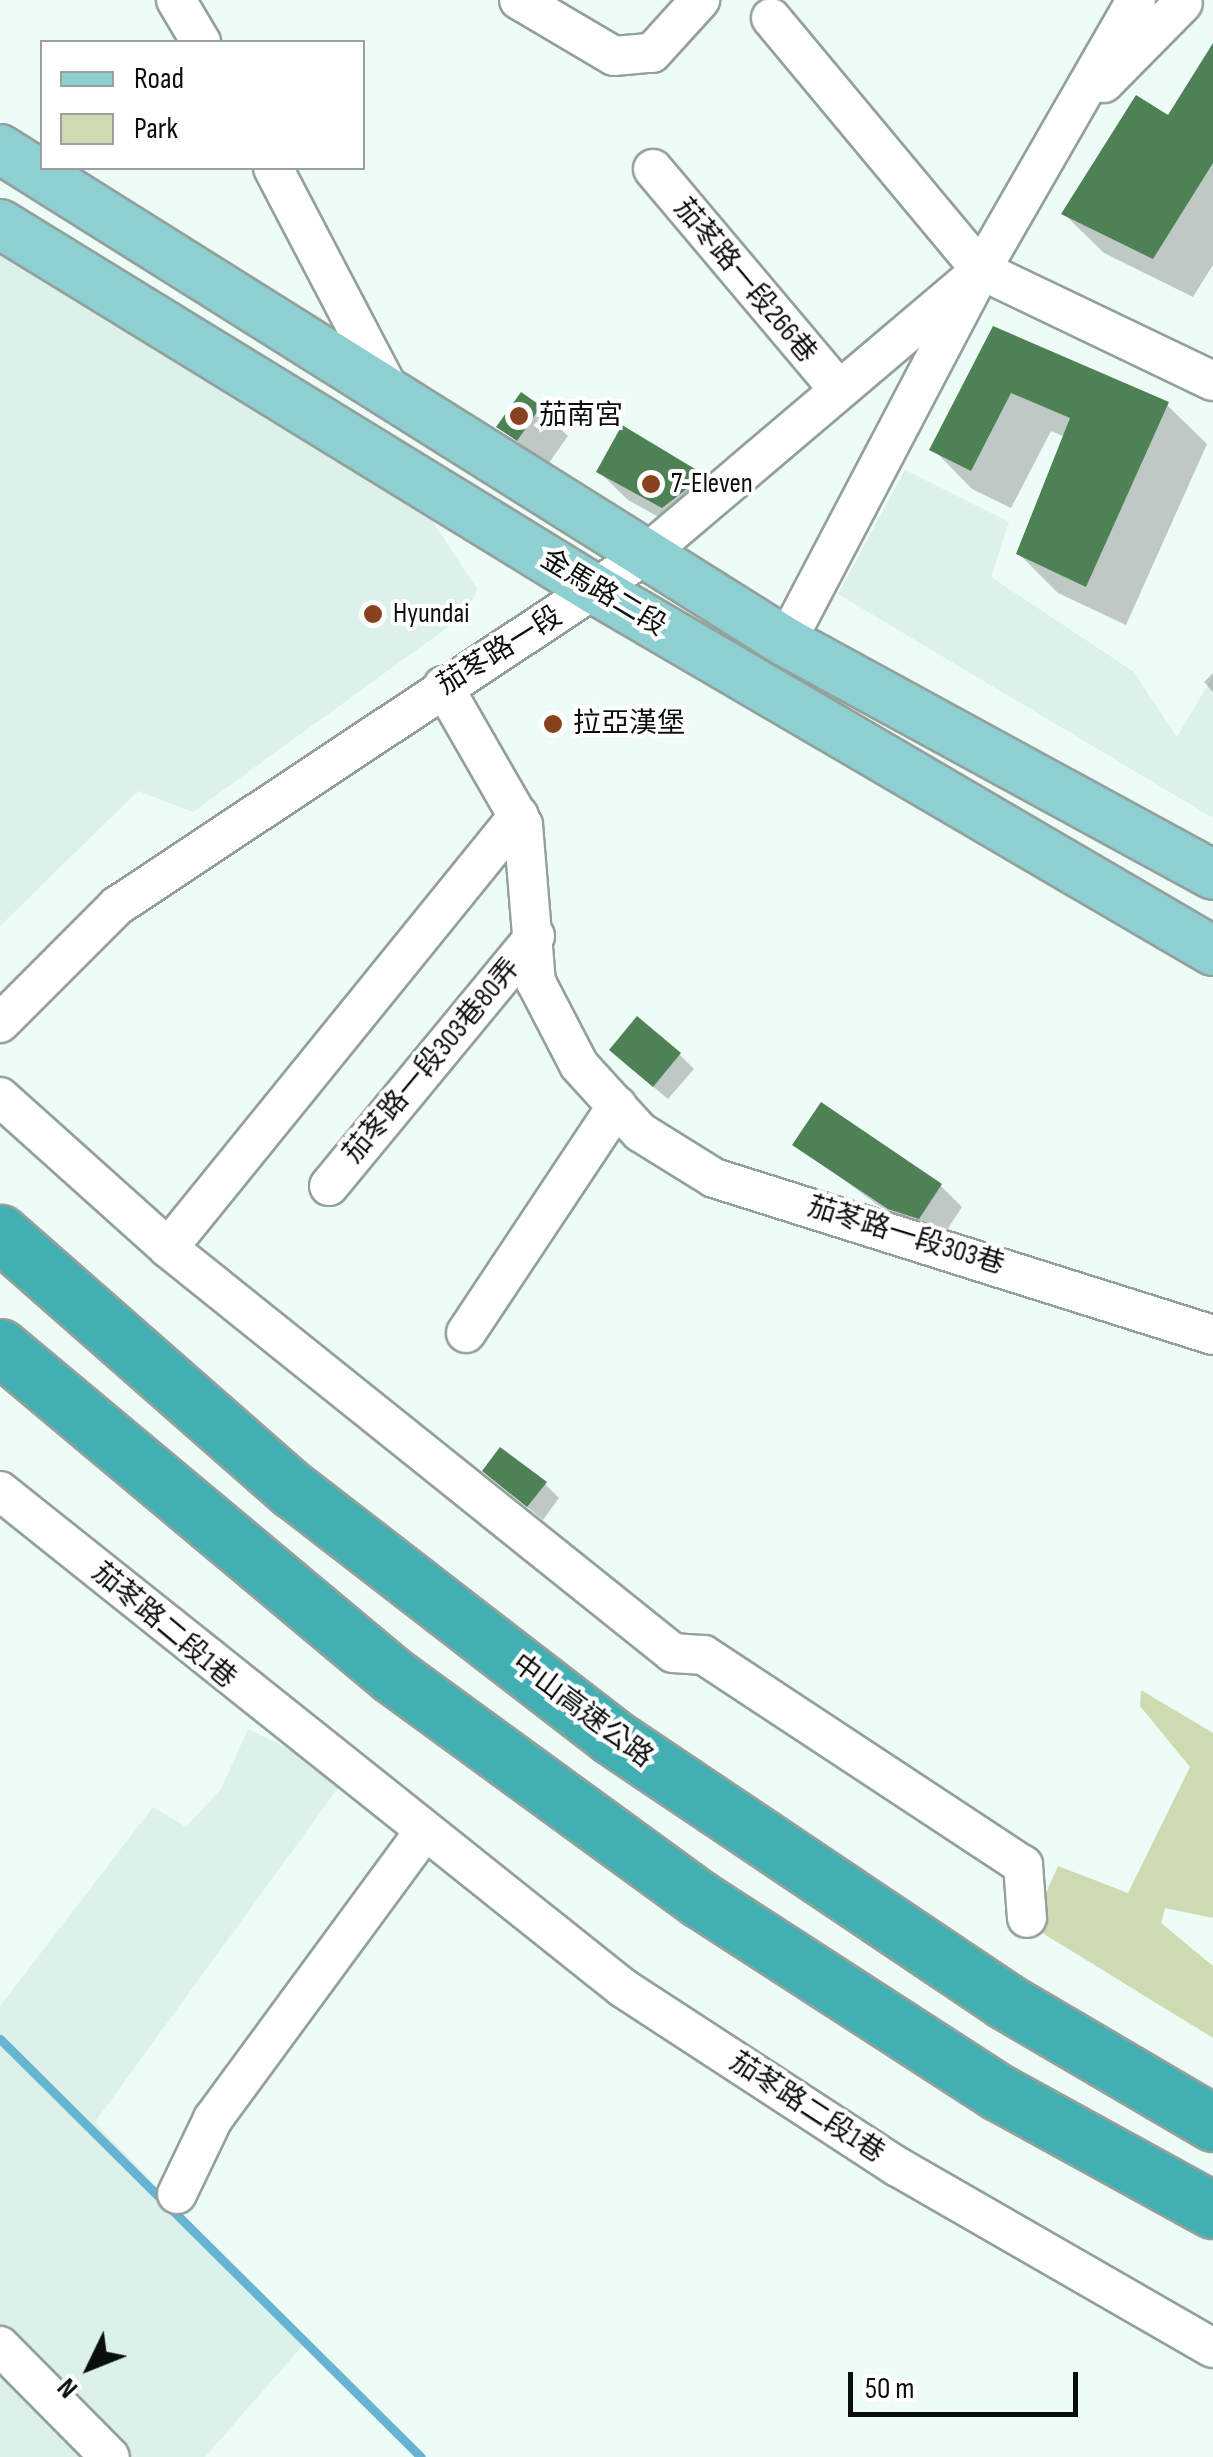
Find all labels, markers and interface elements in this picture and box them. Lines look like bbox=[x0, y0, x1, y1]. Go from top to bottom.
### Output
legend bbox=[40, 40, 365, 170]
text: Road bbox=[134, 61, 184, 97]
text: Park bbox=[134, 111, 178, 147]
street label: 茄苳路一段266巷 bbox=[667, 192, 823, 370]
place label: 茄南宮 bbox=[539, 399, 623, 433]
marker: 茄南宮 bbox=[508, 405, 530, 427]
place label: 7-Eleven bbox=[671, 467, 753, 501]
marker: 7-Eleven bbox=[640, 473, 662, 495]
street label: 金馬路二段 bbox=[534, 543, 672, 643]
place label: Hyundai bbox=[393, 597, 469, 631]
street label: 茄苳路一段 bbox=[432, 600, 568, 702]
marker: Hyundai bbox=[362, 603, 384, 625]
place label: 拉亞漢堡 bbox=[573, 707, 685, 741]
marker: 拉亞漢堡 bbox=[542, 713, 564, 735]
street label: 茄苳路一段303巷80弄 bbox=[337, 952, 527, 1170]
street label: 茄苳路一段303巷 bbox=[804, 1190, 1008, 1282]
street label: 茄苳路二段1巷 bbox=[85, 1556, 243, 1696]
street label: 中山高速公路 bbox=[505, 1647, 659, 1775]
street label: 茄苳路二段1巷 bbox=[723, 2045, 891, 2171]
north arrow bbox=[40, 2317, 140, 2417]
scale bar bbox=[853, 2352, 1083, 2414]
text: N bbox=[51, 2371, 85, 2405]
text: 50 m bbox=[865, 2371, 914, 2407]

